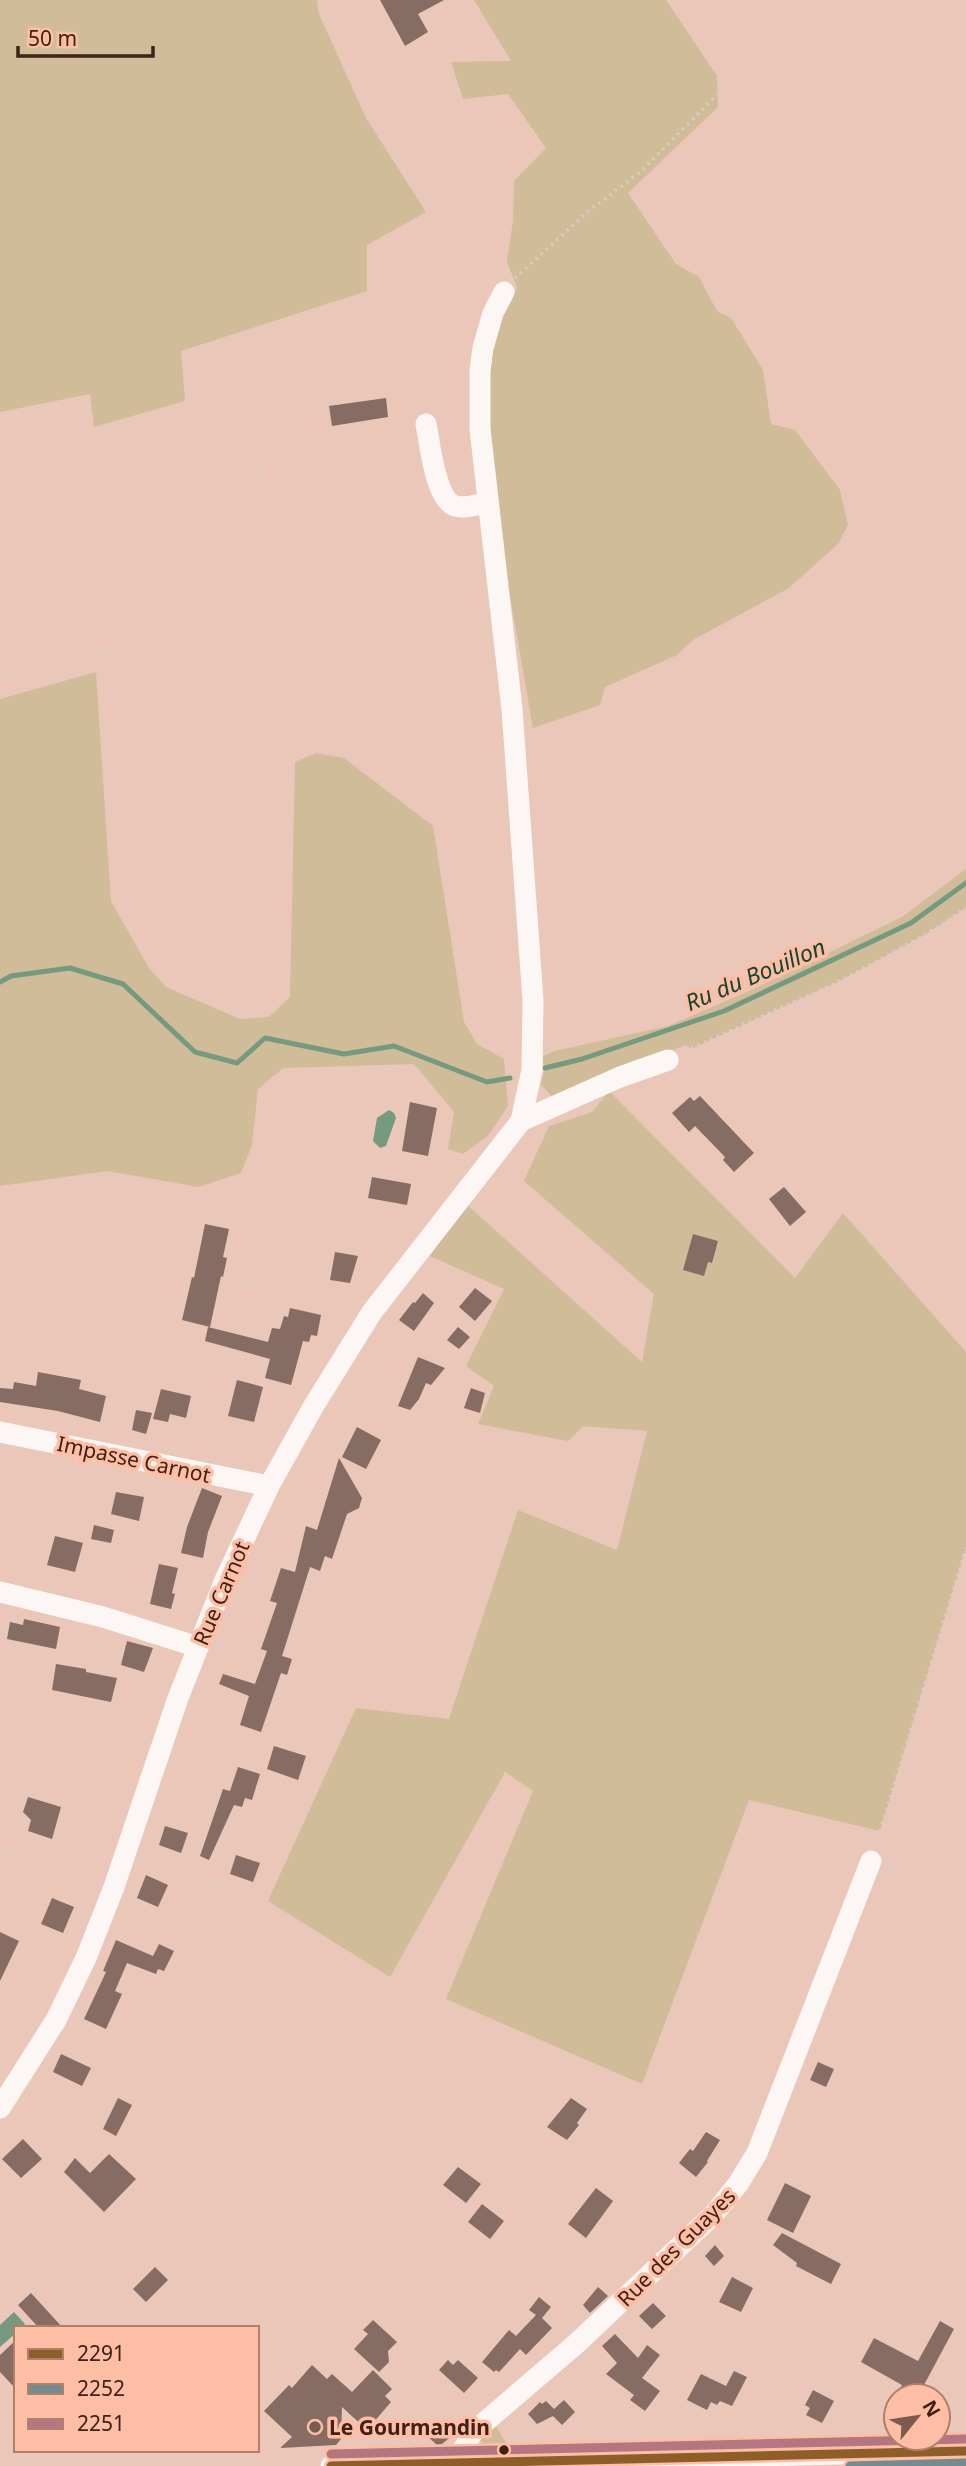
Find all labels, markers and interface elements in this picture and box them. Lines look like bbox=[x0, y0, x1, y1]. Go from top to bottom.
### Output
scale bar bbox=[18, 14, 152, 58]
text: 50 m bbox=[28, 24, 77, 52]
water label: Ru du Bouillon bbox=[680, 930, 830, 1018]
street label: Impasse Carnot bbox=[55, 1429, 214, 1489]
street label: Rue Carnot bbox=[187, 1536, 256, 1649]
street label: Rue des Guayes bbox=[611, 2182, 741, 2312]
legend bbox=[14, 2326, 259, 2452]
text: 2291 bbox=[77, 2339, 125, 2367]
text: 2252 bbox=[77, 2374, 125, 2402]
north arrow bbox=[882, 2382, 952, 2452]
text: N bbox=[917, 2395, 947, 2422]
text: 2251 bbox=[77, 2409, 125, 2437]
place label: Le Gourmandin bbox=[329, 2413, 490, 2441]
marker: Le Gourmandin bbox=[307, 2419, 323, 2435]
unlabelled marker bbox=[497, 2443, 511, 2457]

